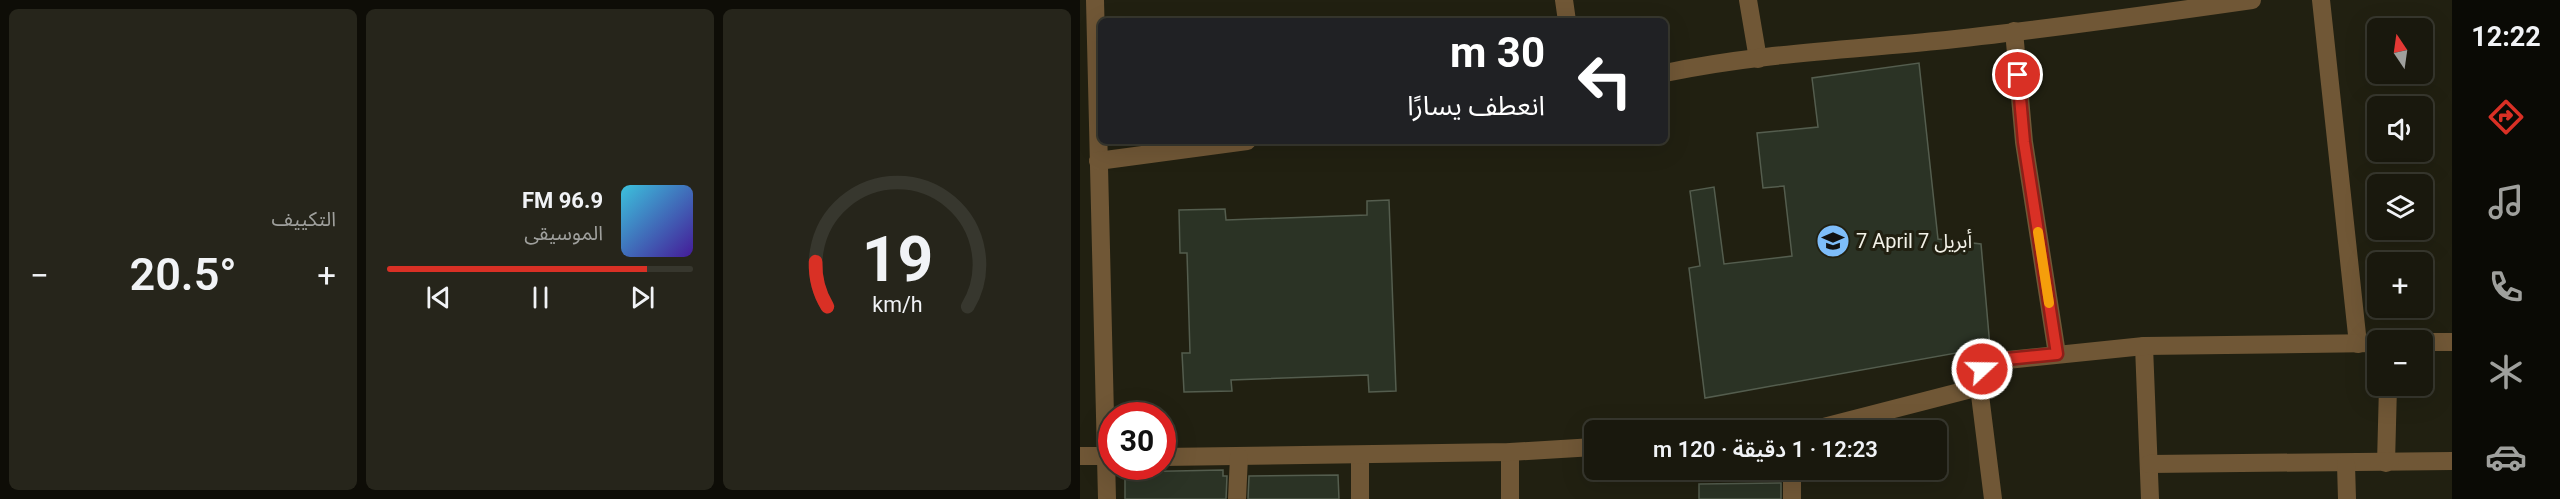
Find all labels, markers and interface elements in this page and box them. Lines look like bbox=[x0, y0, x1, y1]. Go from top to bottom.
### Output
north arrow bbox=[2367, 18, 2433, 84]
map controls bbox=[2367, 18, 2433, 396]
text: 12:22 bbox=[2471, 21, 2541, 53]
text: 30 m bbox=[1450, 28, 1545, 77]
icon: left bbox=[1566, 42, 1644, 120]
pin bbox=[1992, 49, 2043, 100]
icon: arrive bbox=[2001, 58, 2034, 91]
text: انعطف يسارًا bbox=[1407, 90, 1545, 122]
button: sound bbox=[2367, 96, 2433, 162]
icon: directions bbox=[2485, 96, 2527, 138]
button: layers bbox=[2367, 174, 2433, 240]
icon: music bbox=[2485, 181, 2527, 223]
text: 96.9 FM bbox=[522, 188, 603, 213]
text: التكييف bbox=[272, 207, 336, 231]
text: الموسيقى bbox=[524, 221, 603, 245]
text: 19 bbox=[861, 223, 933, 296]
school or university icon: 7 April 7 أبريل bbox=[1815, 223, 1851, 259]
place label: 7 April 7 أبريل bbox=[1856, 229, 1972, 253]
text: 20.5° bbox=[129, 248, 237, 301]
button: + bbox=[2367, 252, 2433, 318]
text: − bbox=[30, 256, 49, 295]
text: + bbox=[317, 256, 336, 295]
icon: phone bbox=[2485, 266, 2527, 308]
icon: previous bbox=[422, 281, 455, 314]
icon: pause bbox=[524, 281, 557, 314]
icon: next bbox=[626, 281, 659, 314]
text: km/h bbox=[872, 292, 922, 317]
button: − bbox=[2367, 330, 2433, 396]
position arrow bbox=[1950, 337, 2014, 401]
icon: climate bbox=[2485, 351, 2527, 393]
speed limit sign: 30 bbox=[1098, 402, 1176, 480]
icon: car bbox=[2485, 436, 2527, 478]
text: 12:23 · 1 دقيقة · 120 m bbox=[1653, 437, 1878, 462]

